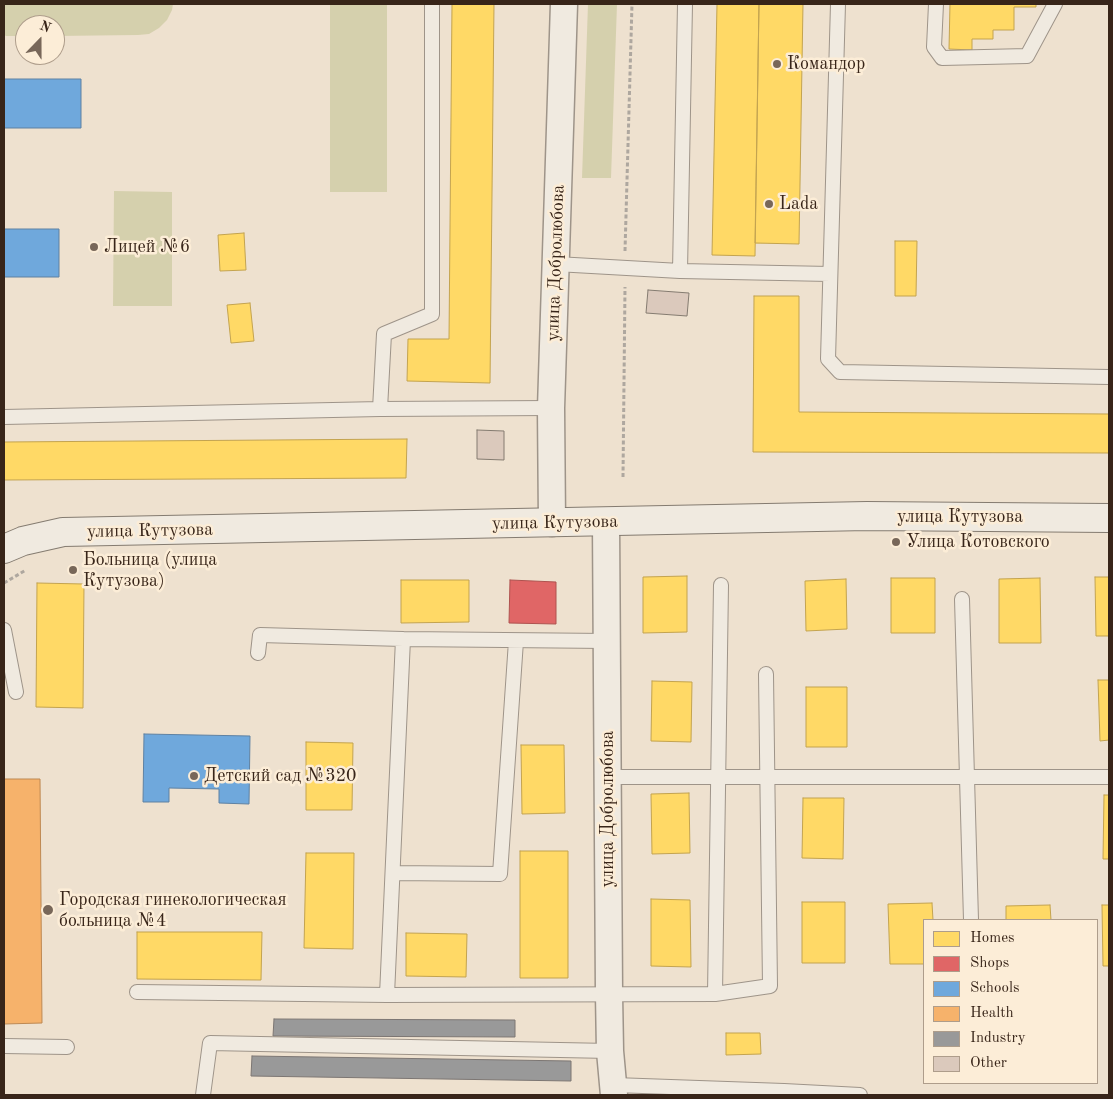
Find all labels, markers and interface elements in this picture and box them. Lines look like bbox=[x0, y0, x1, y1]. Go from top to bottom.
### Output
north arrow bbox=[15, 15, 65, 65]
text: N bbox=[38, 19, 53, 36]
place label: Командор bbox=[787, 53, 865, 75]
marker: Командор bbox=[771, 58, 783, 70]
street label: улица Добролюбова bbox=[542, 184, 570, 342]
place label: Lada bbox=[779, 193, 818, 215]
marker: Lada bbox=[763, 198, 775, 210]
place label: Лицей №6 bbox=[104, 236, 190, 258]
marker: Лицей №6 bbox=[88, 241, 100, 253]
street label: улица Кутузова bbox=[897, 506, 1023, 528]
street label: улица Кутузова bbox=[492, 511, 618, 535]
street label: улица Кутузова bbox=[87, 519, 213, 543]
place label: Улица Котовского bbox=[906, 531, 1050, 553]
marker: Улица Котовского bbox=[890, 536, 902, 548]
place label: Больница (улица Кутузова) bbox=[83, 549, 217, 592]
marker: Больница (улица Кутузова) bbox=[67, 564, 79, 576]
street label: улица Добролюбова bbox=[597, 731, 619, 887]
place label: Детский сад №320 bbox=[204, 765, 357, 787]
marker: Детский сад №320 bbox=[188, 770, 200, 782]
place label: Городская гинекологическая больница №4 bbox=[59, 889, 287, 932]
marker: Городская гинекологическая больница №4 bbox=[41, 903, 55, 917]
legend bbox=[923, 919, 1098, 1084]
text: Homes bbox=[970, 931, 1015, 946]
text: Shops bbox=[970, 956, 1009, 971]
text: Schools bbox=[970, 981, 1019, 996]
text: Health bbox=[970, 1006, 1014, 1021]
text: Industry bbox=[970, 1031, 1026, 1046]
text: Other bbox=[970, 1056, 1007, 1071]

